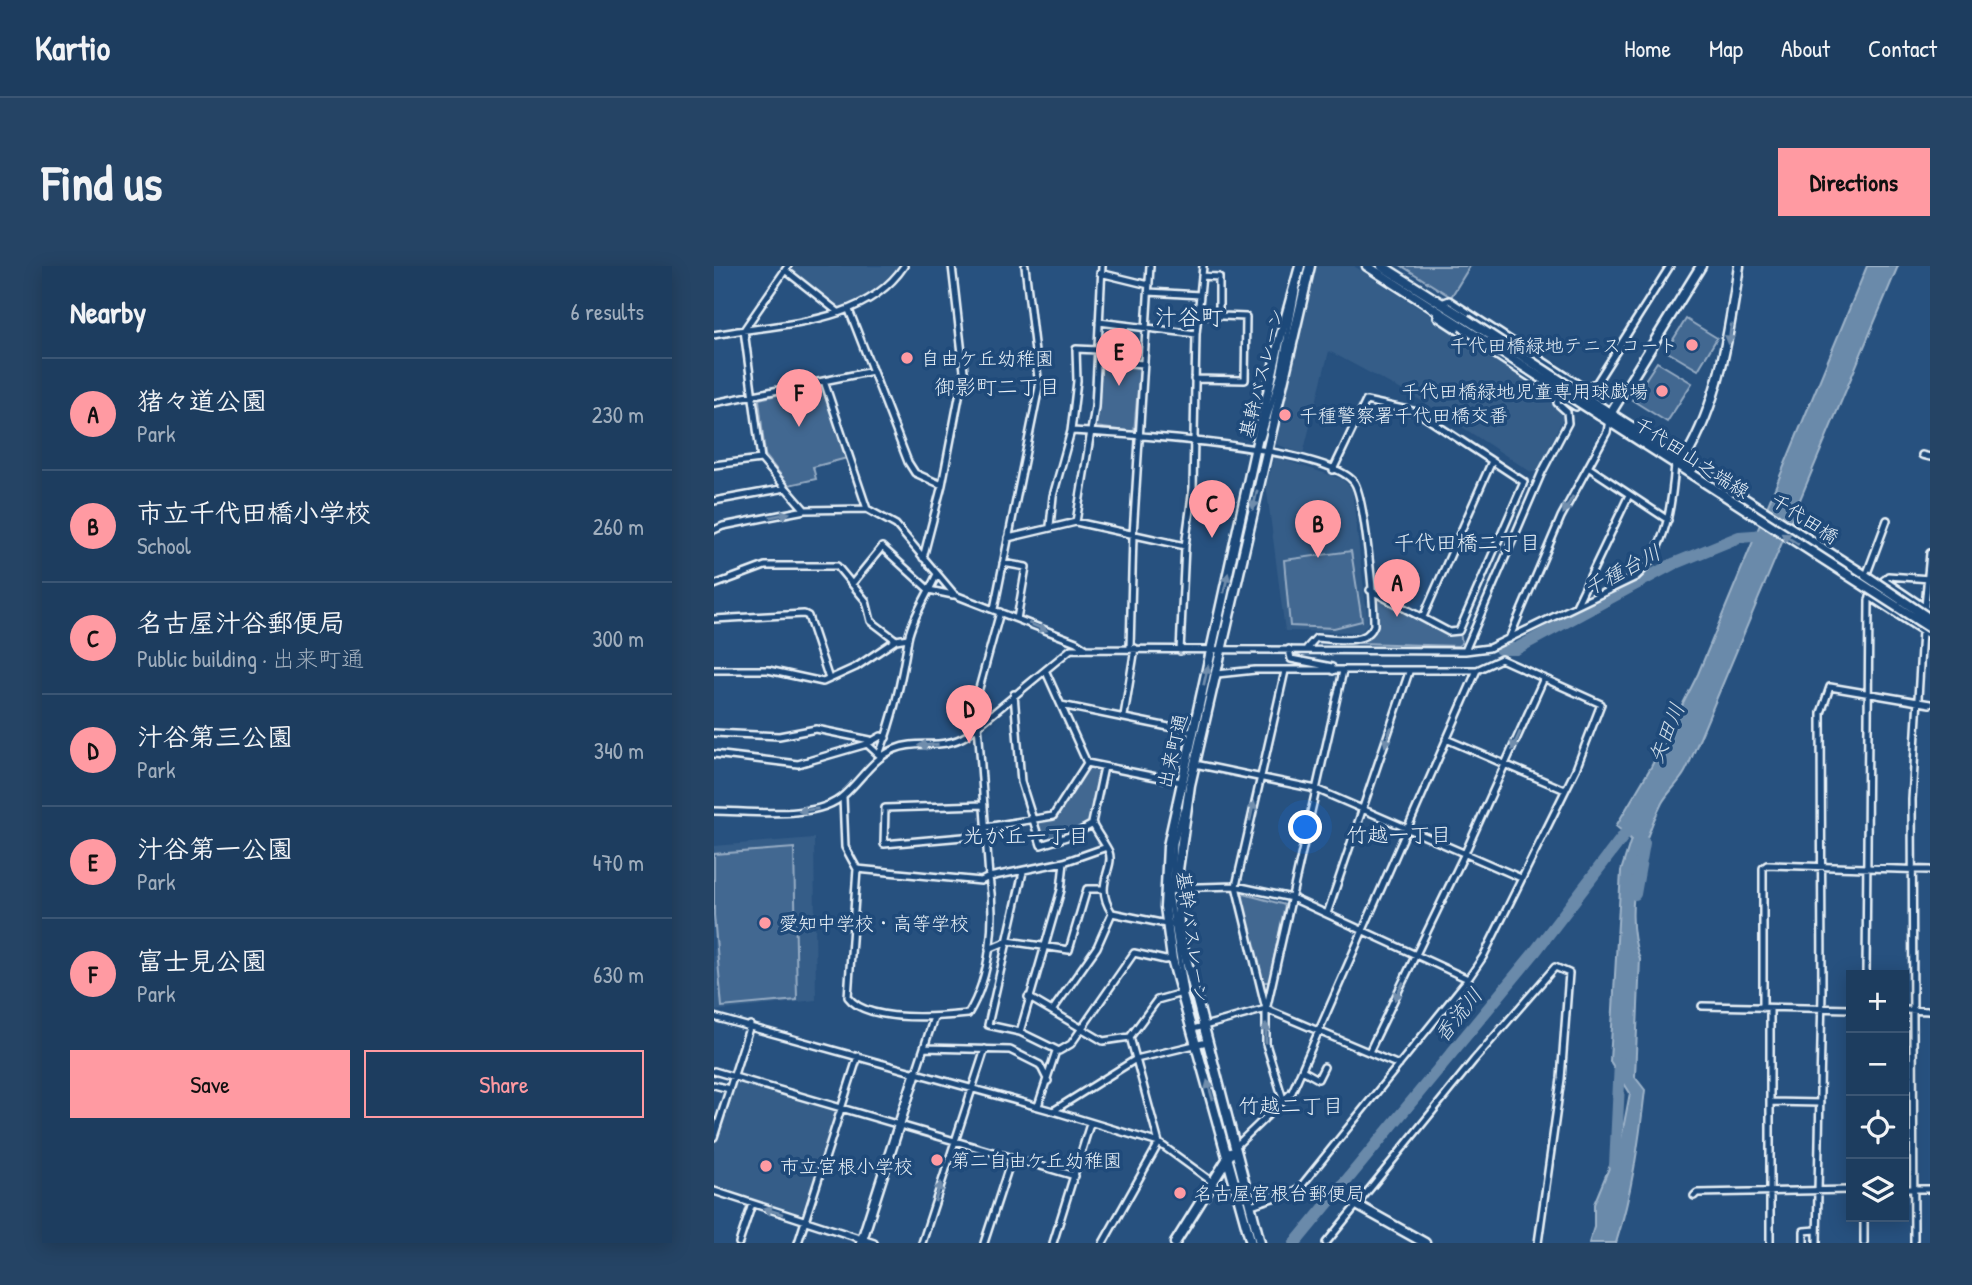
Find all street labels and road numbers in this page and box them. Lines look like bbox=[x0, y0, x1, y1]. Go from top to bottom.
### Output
street label: 基幹バスレーン bbox=[1232, 306, 1290, 440]
street label: 千代田山之端線 bbox=[1629, 410, 1755, 504]
street label: 千代田橋 bbox=[1766, 486, 1844, 550]
street label: 出来町通 bbox=[1151, 711, 1193, 791]
street label: 基幹バスレーン bbox=[1171, 870, 1215, 1004]

